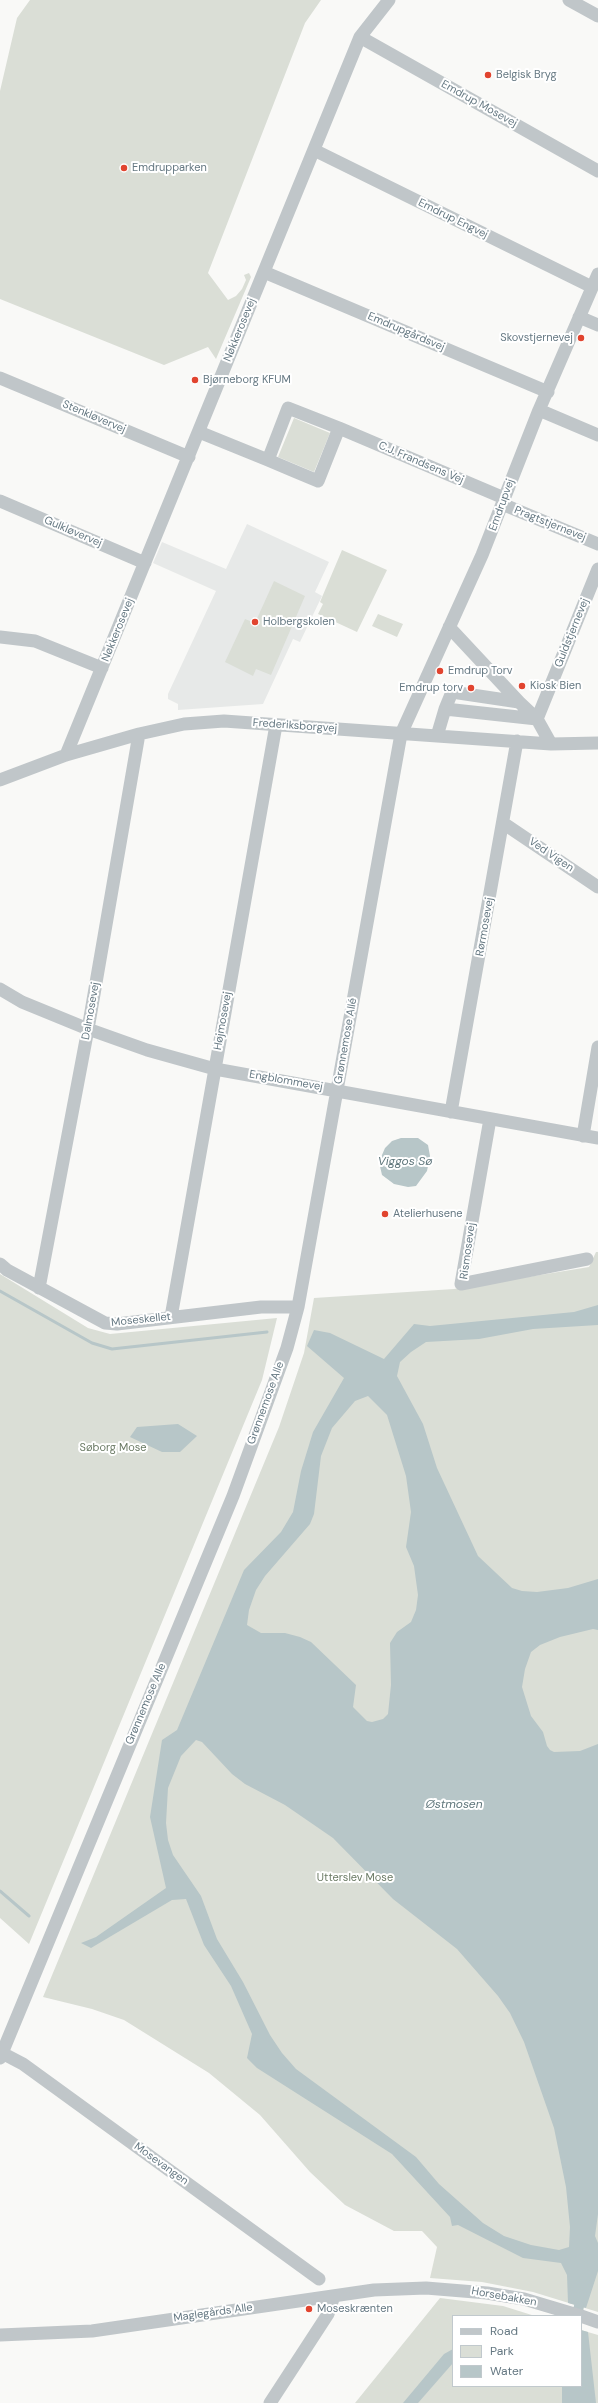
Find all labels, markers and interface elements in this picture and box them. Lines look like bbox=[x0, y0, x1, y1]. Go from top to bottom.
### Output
place label: Belgisk Bryg bbox=[496, 68, 557, 82]
marker: Belgisk Bryg bbox=[483, 70, 493, 80]
street label: Emdrup Mosevej bbox=[439, 78, 519, 130]
place label: Emdrupparken bbox=[132, 161, 207, 175]
marker: Emdrupparken bbox=[119, 163, 129, 173]
street label: Emdrup Engvej bbox=[416, 196, 490, 242]
street label: Nøkkerosevej bbox=[221, 296, 259, 364]
street label: Emdrupgårdsvej bbox=[365, 310, 447, 354]
place label: Skovstjernevej bbox=[500, 331, 573, 345]
marker: Skovstjernevej bbox=[576, 333, 586, 343]
place label: Bjørneborg KFUM bbox=[203, 373, 291, 387]
marker: Bjørneborg KFUM bbox=[190, 375, 200, 385]
street label: Stenkløvervej bbox=[60, 398, 128, 436]
street label: C.J. Frandsens Vej bbox=[376, 439, 466, 487]
street label: Emdrupvej bbox=[487, 477, 517, 533]
street label: Pragtstjernevej bbox=[512, 504, 588, 544]
street label: Gulkløvervej bbox=[42, 514, 104, 550]
street label: Nøkkerosevej bbox=[99, 596, 137, 664]
street label: Guldstjernevej bbox=[552, 597, 592, 669]
place label: Holbergskolen bbox=[263, 615, 335, 629]
marker: Holbergskolen bbox=[250, 617, 260, 627]
place label: Emdrup Torv bbox=[448, 664, 513, 678]
marker: Emdrup Torv bbox=[435, 666, 445, 676]
place label: Kiosk Bien bbox=[530, 679, 581, 693]
place label: Emdrup torv bbox=[399, 681, 463, 695]
marker: Kiosk Bien bbox=[517, 681, 527, 691]
marker: Emdrup torv bbox=[466, 683, 476, 693]
street label: Frederiksborgvej bbox=[252, 716, 338, 736]
street label: Ved Vigen bbox=[526, 835, 576, 875]
street label: Rørmosevej bbox=[473, 897, 497, 957]
street label: Dalmosevej bbox=[79, 981, 103, 1041]
street label: Højmosevej bbox=[211, 991, 235, 1051]
street label: Grønnemose Allé bbox=[332, 997, 360, 1085]
street label: Engblommevej bbox=[248, 1068, 324, 1094]
water label: Viggos Sø bbox=[378, 1155, 432, 1169]
place label: Atelierhusene bbox=[393, 1207, 463, 1221]
marker: Atelierhusene bbox=[380, 1209, 390, 1219]
street label: Rismosevej bbox=[457, 1222, 479, 1280]
street label: Moseskellet bbox=[111, 1310, 171, 1330]
street label: Grønnemose Alle bbox=[245, 1360, 287, 1446]
park label: Søborg Mose bbox=[80, 1441, 146, 1455]
street label: Grønnemose Alle bbox=[123, 1661, 169, 1747]
water label: Østmosen bbox=[425, 1798, 483, 1812]
park label: Utterslev Mose bbox=[317, 1871, 393, 1885]
street label: Mosevangen bbox=[131, 2140, 191, 2188]
street label: Horsebakken bbox=[470, 2285, 538, 2309]
street label: Maglegårds Alle bbox=[173, 2301, 253, 2325]
place label: Moseskrænten bbox=[317, 2302, 393, 2316]
marker: Moseskrænten bbox=[304, 2304, 314, 2314]
legend bbox=[452, 2315, 582, 2387]
text: Road bbox=[490, 2323, 518, 2339]
text: Park bbox=[490, 2343, 514, 2359]
text: Water bbox=[490, 2363, 523, 2379]

